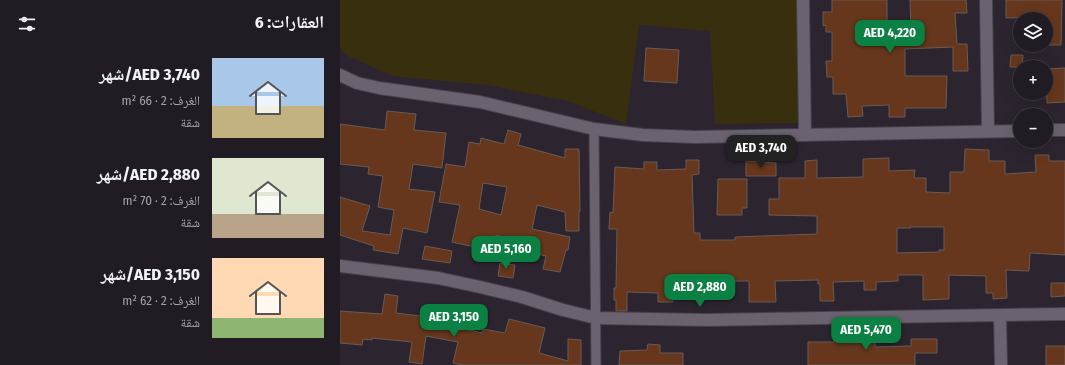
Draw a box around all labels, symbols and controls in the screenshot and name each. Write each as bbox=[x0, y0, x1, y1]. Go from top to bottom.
text: العقارات: 6 bbox=[255, 12, 324, 33]
map controls bbox=[1013, 12, 1053, 148]
button: layers bbox=[1013, 12, 1053, 52]
icon: filters bbox=[16, 13, 38, 35]
pin: AED 4,220 bbox=[844, 20, 936, 54]
text: AED 4,220 bbox=[864, 25, 916, 40]
button: + bbox=[1013, 60, 1053, 100]
text: AED 3,740/شهر bbox=[99, 64, 200, 85]
icon: home bbox=[244, 74, 292, 122]
text: الغرف: 2 · 66 m² bbox=[121, 93, 200, 108]
button: − bbox=[1013, 108, 1053, 148]
text: شقة bbox=[181, 115, 200, 130]
pin: AED 3,740 bbox=[715, 135, 807, 169]
text: AED 3,740 bbox=[735, 140, 787, 155]
text: AED 2,880/شهر bbox=[97, 164, 200, 185]
icon: home bbox=[244, 174, 292, 222]
text: الغرف: 2 · 70 m² bbox=[122, 193, 200, 208]
text: شقة bbox=[181, 215, 200, 230]
pin: AED 5,160 bbox=[460, 236, 552, 270]
text: AED 5,160 bbox=[480, 241, 532, 256]
text: AED 3,150/شهر bbox=[101, 264, 200, 285]
icon: home bbox=[244, 274, 292, 322]
pin: AED 2,880 bbox=[654, 274, 746, 308]
text: AED 2,880 bbox=[673, 279, 727, 294]
text: الغرف: 2 · 62 m² bbox=[122, 293, 200, 308]
pin: AED 3,150 bbox=[408, 304, 500, 338]
text: AED 3,150 bbox=[429, 309, 479, 324]
text: شقة bbox=[181, 315, 200, 330]
pin: AED 5,470 bbox=[820, 317, 912, 351]
text: AED 5,470 bbox=[840, 322, 892, 337]

